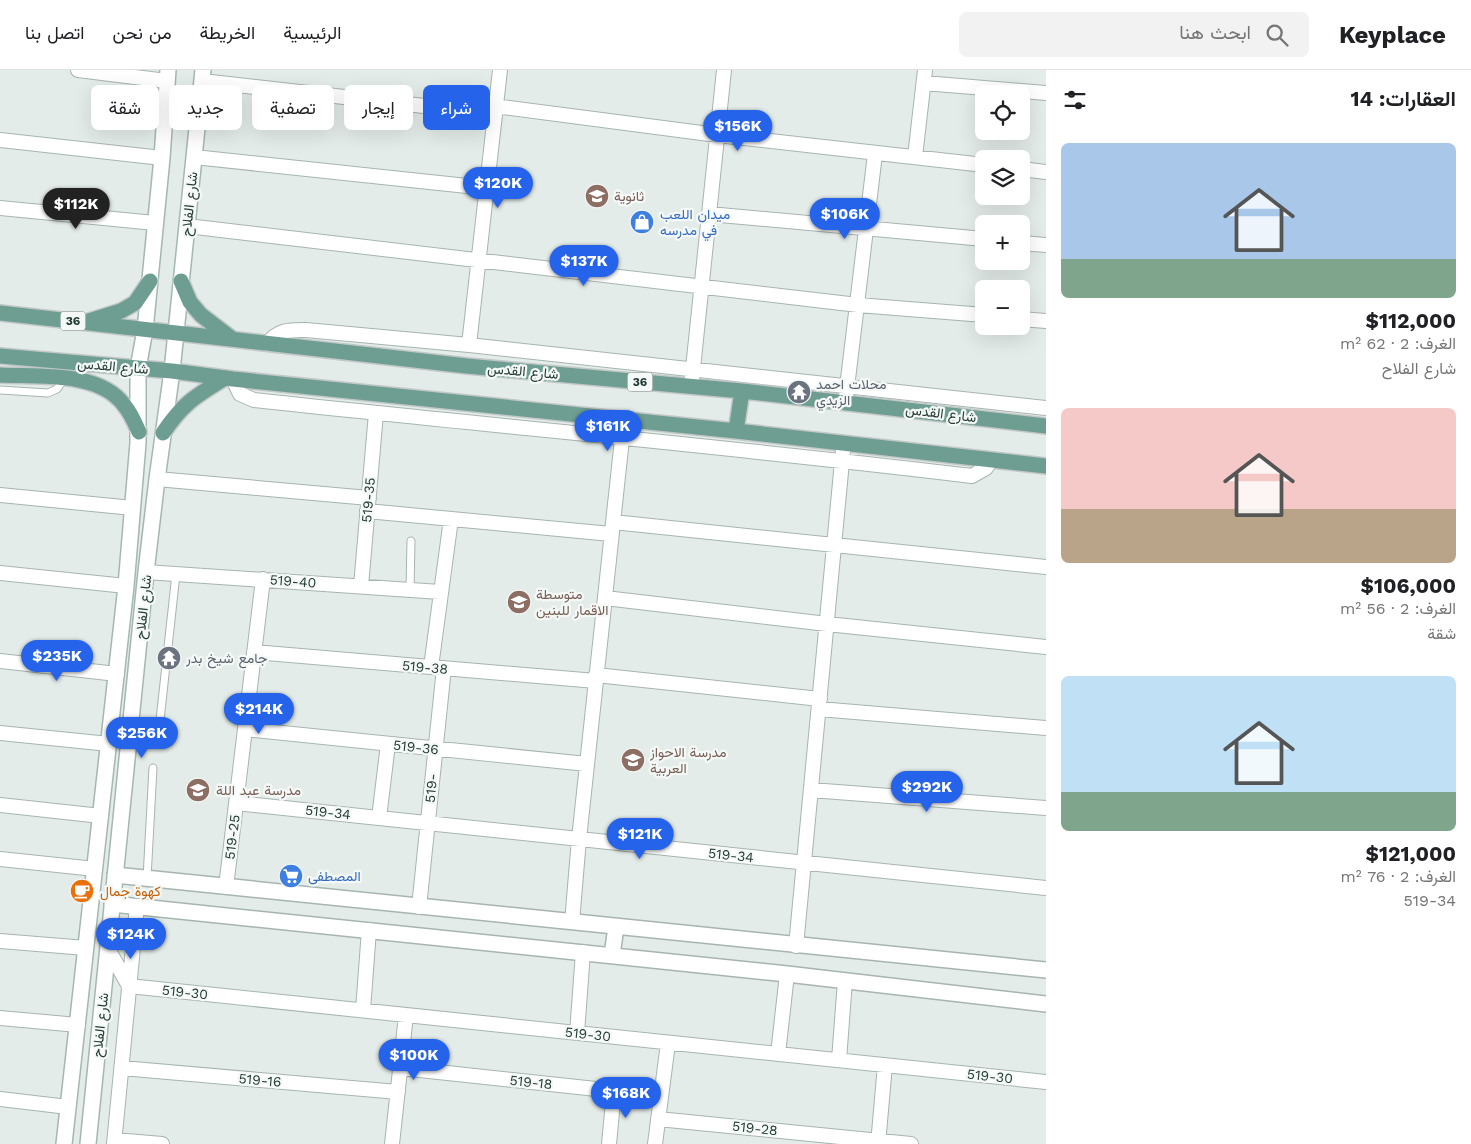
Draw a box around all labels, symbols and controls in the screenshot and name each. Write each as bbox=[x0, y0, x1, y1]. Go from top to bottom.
search box bbox=[959, 12, 1309, 57]
text: ابحث هنا bbox=[1179, 21, 1251, 44]
icon: search bbox=[1263, 21, 1291, 49]
text: Keyplace bbox=[1339, 21, 1446, 49]
text: اتصل بنا bbox=[25, 22, 84, 43]
text: من نحن bbox=[112, 22, 172, 43]
text: الخريطة bbox=[200, 22, 255, 43]
text: الرئيسية bbox=[283, 22, 341, 43]
chip: شقة bbox=[91, 85, 159, 130]
chip: جديد bbox=[169, 85, 242, 130]
chip: تصفية bbox=[252, 85, 334, 130]
chip: إيجار bbox=[344, 85, 413, 130]
chip: شراء bbox=[423, 85, 490, 130]
map controls bbox=[975, 85, 1030, 335]
button: locate bbox=[975, 85, 1030, 140]
icon: filters bbox=[1061, 86, 1089, 114]
text: العقارات: 14 bbox=[1350, 86, 1456, 111]
pin: $156K bbox=[703, 109, 773, 152]
text: $156K bbox=[714, 116, 762, 135]
button: layers bbox=[975, 150, 1030, 205]
pin: $120K bbox=[463, 166, 533, 209]
street label: شارع الفلاح bbox=[178, 171, 203, 237]
text: $120K bbox=[474, 173, 522, 192]
icon: home bbox=[1214, 175, 1304, 265]
school or university icon: ثانوية bbox=[584, 183, 610, 209]
pin: $112K bbox=[41, 188, 111, 230]
place label: ثانوية bbox=[614, 188, 645, 205]
text: $112K bbox=[54, 194, 98, 213]
pin: $106K bbox=[810, 198, 880, 240]
text: $106K bbox=[821, 204, 869, 223]
place label: ميدان اللعب في مدرسه bbox=[660, 206, 730, 242]
shop icon: ميدان اللعب في مدرسه bbox=[629, 209, 655, 235]
button: + bbox=[975, 215, 1030, 270]
pin: $137K bbox=[549, 244, 619, 287]
text: $137K bbox=[560, 251, 608, 270]
button: − bbox=[975, 280, 1030, 335]
text: $112,000 bbox=[1365, 308, 1456, 333]
road number: 36 bbox=[60, 312, 86, 330]
text: الغرف: 2 · 62 m² bbox=[1340, 334, 1456, 353]
street label: شارع القدس bbox=[77, 355, 149, 380]
text: شارع الفلاح bbox=[1382, 359, 1456, 378]
street label: شارع القدس bbox=[487, 360, 559, 385]
road number: 36 bbox=[628, 372, 652, 392]
place label: محلات احمد الزيدي bbox=[816, 376, 887, 412]
temple icon: محلات احمد الزيدي bbox=[786, 379, 812, 405]
street label: شارع القدس bbox=[904, 401, 977, 428]
pin: $161K bbox=[573, 410, 643, 452]
text: $161K bbox=[586, 416, 630, 435]
icon: home bbox=[1214, 440, 1304, 530]
street label: 519-35 bbox=[358, 477, 378, 523]
street label: 519-40 bbox=[269, 571, 317, 591]
text: $106,000 bbox=[1361, 573, 1456, 598]
street label: شارع الفلاح bbox=[132, 574, 157, 640]
place label: متوسطة الاقمار للبنين bbox=[536, 586, 609, 619]
school or university icon: متوسطة الاقمار للبنين bbox=[506, 589, 532, 615]
text: الغرف: 2 · 56 m² bbox=[1340, 599, 1456, 618]
text: شقة bbox=[1427, 624, 1456, 643]
pin: $235K bbox=[22, 640, 92, 682]
temple icon: جامع شيخ بدر bbox=[156, 645, 182, 671]
text: $235K bbox=[32, 646, 82, 665]
place label: جامع شيخ بدر bbox=[185, 650, 267, 669]
street label: 519-38 bbox=[401, 657, 449, 677]
pin: $214K bbox=[224, 692, 294, 735]
text: $214K bbox=[235, 699, 283, 718]
icon: home bbox=[1214, 708, 1304, 798]
pin: $256K bbox=[107, 716, 177, 759]
text: $256K bbox=[117, 723, 167, 742]
street label: 519-36 bbox=[392, 737, 440, 757]
place label: مدرسة الاحواز العربية bbox=[649, 744, 727, 777]
school or university icon: مدرسة الاحواز العربية bbox=[620, 747, 646, 773]
pin: $292K bbox=[892, 770, 962, 813]
street label: 519- bbox=[422, 773, 440, 803]
school or university icon: مدرسة عبد اللة bbox=[185, 777, 211, 803]
text: $292K bbox=[902, 777, 952, 796]
place label: مدرسة عبد اللة bbox=[216, 782, 301, 799]
street label: 519-34 bbox=[304, 802, 352, 822]
street label: 519-25 bbox=[221, 814, 243, 860]
pin: $121K bbox=[605, 818, 675, 860]
text: $121K bbox=[618, 824, 662, 843]
text: $121,000 bbox=[1365, 841, 1456, 866]
street label: 519-34 bbox=[707, 845, 755, 865]
supermarket icon: المصطفى bbox=[278, 863, 304, 889]
text: الغرف: 2 · 76 m² bbox=[1341, 867, 1456, 886]
place label: المصطفى bbox=[308, 868, 361, 885]
cafe icon: كهوة جمال bbox=[69, 878, 95, 904]
place label: كهوة جمال bbox=[100, 883, 161, 901]
text: 519-34 bbox=[1404, 891, 1456, 910]
pin: $124K bbox=[96, 918, 166, 960]
text: $124K bbox=[107, 924, 155, 943]
street label: 519-30 bbox=[161, 982, 209, 1002]
street label: شارع الفلاح bbox=[89, 992, 114, 1058]
street label: 519-30 bbox=[564, 1024, 612, 1044]
pin: $100K bbox=[379, 1038, 449, 1081]
text: $100K bbox=[390, 1045, 438, 1064]
street label: 519-30 bbox=[966, 1066, 1014, 1086]
street label: 519-16 bbox=[238, 1070, 282, 1090]
street label: 519-18 bbox=[509, 1072, 553, 1092]
pin: $168K bbox=[591, 1076, 661, 1119]
text: $168K bbox=[602, 1083, 650, 1102]
street label: 519-28 bbox=[731, 1118, 779, 1138]

